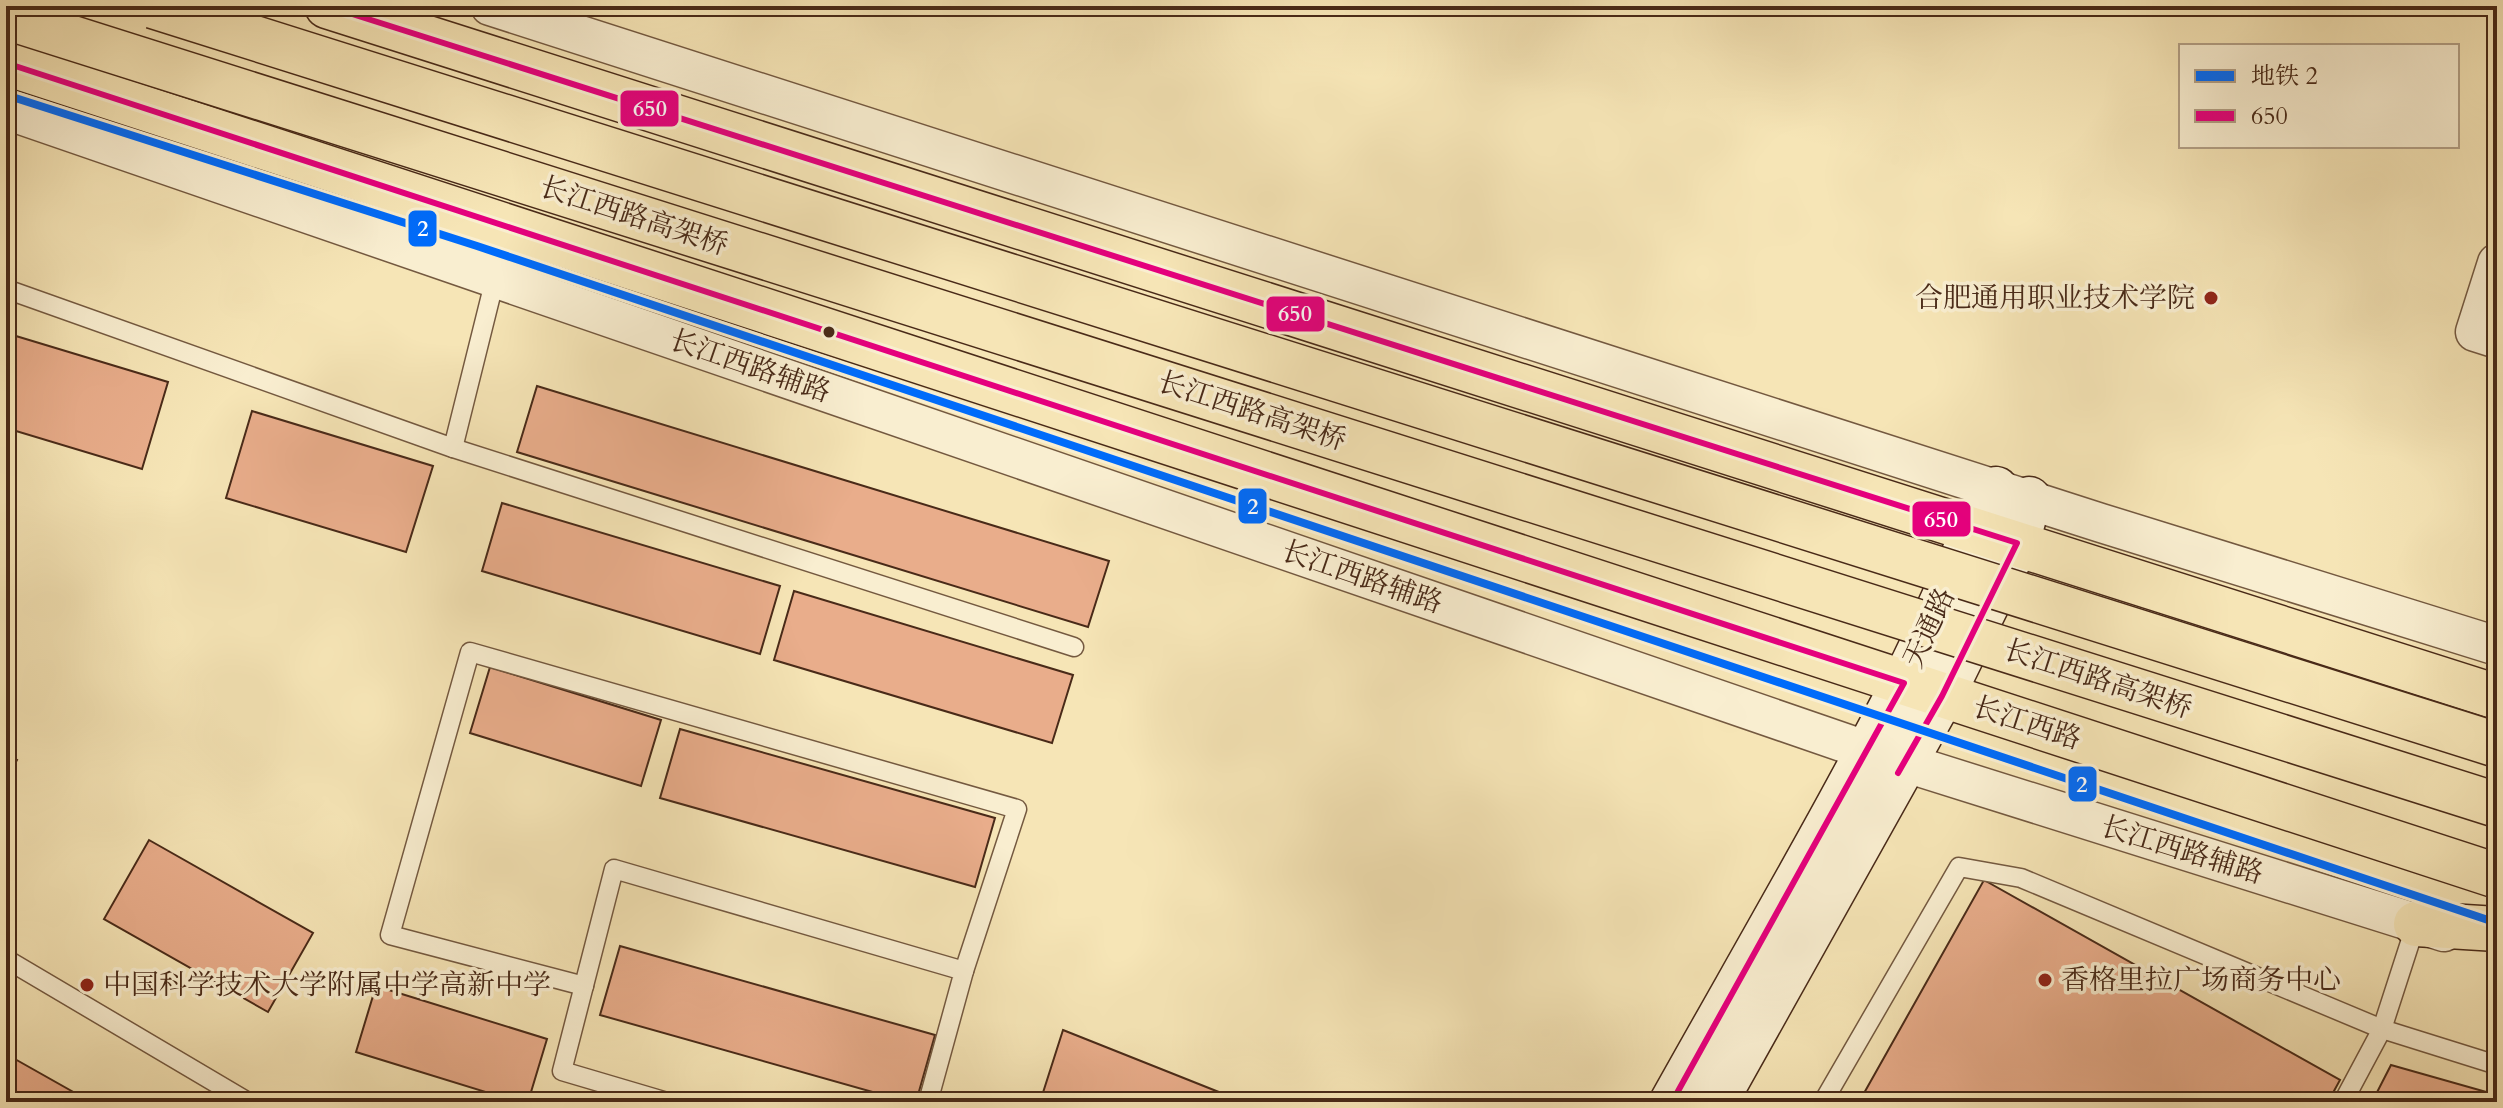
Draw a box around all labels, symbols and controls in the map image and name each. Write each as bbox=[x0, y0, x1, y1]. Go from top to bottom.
legend bbox=[2179, 44, 2459, 148]
text: 地铁 2 bbox=[2251, 60, 2318, 93]
line badge: 650 bbox=[619, 89, 680, 128]
text: 650 bbox=[633, 94, 667, 124]
text: 650 bbox=[2251, 100, 2288, 133]
street label: 长江西路高架桥 bbox=[535, 168, 733, 264]
line badge: 2 bbox=[407, 209, 438, 248]
text: 2 bbox=[417, 214, 429, 244]
place label: 合肥通用职业技术学院 bbox=[1915, 279, 2195, 317]
marker: 合肥通用职业技术学院 bbox=[2202, 289, 2220, 307]
line badge: 650 bbox=[1265, 295, 1326, 333]
text: 650 bbox=[1278, 299, 1312, 329]
street label: 长江西路辅路 bbox=[664, 321, 836, 411]
unlabelled marker bbox=[821, 324, 837, 340]
street label: 长江西路高架桥 bbox=[1153, 363, 1351, 459]
line badge: 2 bbox=[1237, 487, 1268, 525]
text: 2 bbox=[1247, 492, 1259, 522]
line badge: 650 bbox=[1911, 500, 1972, 538]
text: 650 bbox=[1924, 505, 1958, 535]
street label: 长江西路辅路 bbox=[1276, 532, 1448, 622]
street label: 天通路 bbox=[1894, 582, 1964, 674]
street label: 长江西路高架桥 bbox=[2000, 633, 2196, 725]
street label: 长江西路 bbox=[1969, 690, 2085, 756]
line badge: 2 bbox=[2067, 765, 2098, 803]
text: 2 bbox=[2076, 770, 2088, 800]
street label: 长江西路辅路 bbox=[2096, 807, 2268, 893]
place label: 香格里拉广场商务中心 bbox=[2061, 961, 2341, 999]
place label: 中国科学技术大学附属中学高新中学 bbox=[103, 966, 551, 1004]
marker: 香格里拉广场商务中心 bbox=[2036, 971, 2054, 989]
marker: 中国科学技术大学附属中学高新中学 bbox=[78, 976, 96, 994]

